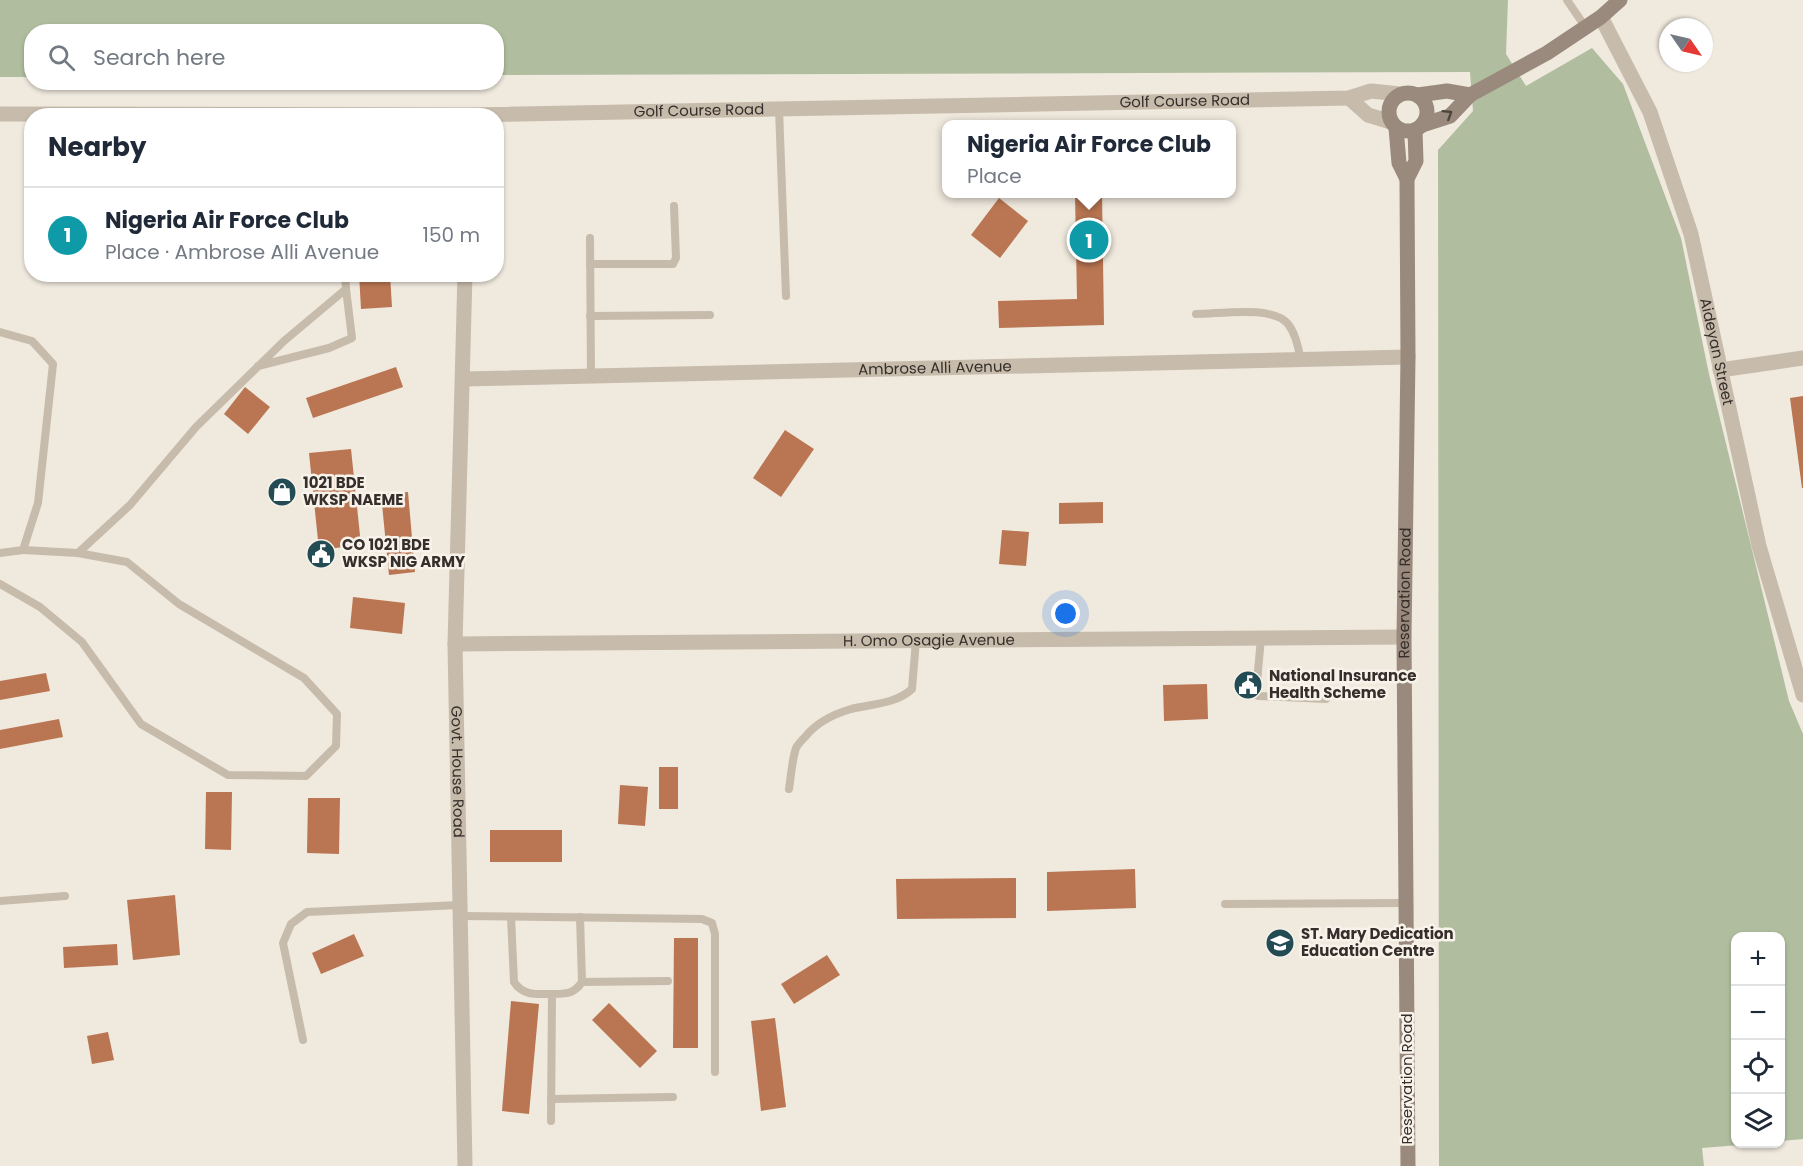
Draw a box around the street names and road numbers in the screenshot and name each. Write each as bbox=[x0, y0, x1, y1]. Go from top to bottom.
street label: Golf Course Road bbox=[1119, 89, 1250, 112]
street label: Golf Course Road bbox=[633, 98, 764, 122]
street label: Aideyan Street bbox=[1695, 296, 1739, 407]
street label: Ambrose Alli Avenue bbox=[858, 355, 1012, 380]
street label: Reservation Road bbox=[1393, 527, 1416, 659]
street label: H. Omo Osagie Avenue bbox=[843, 629, 1015, 651]
street label: Govt. House Road bbox=[446, 706, 470, 838]
street label: Reservation Road bbox=[1396, 1013, 1417, 1145]

